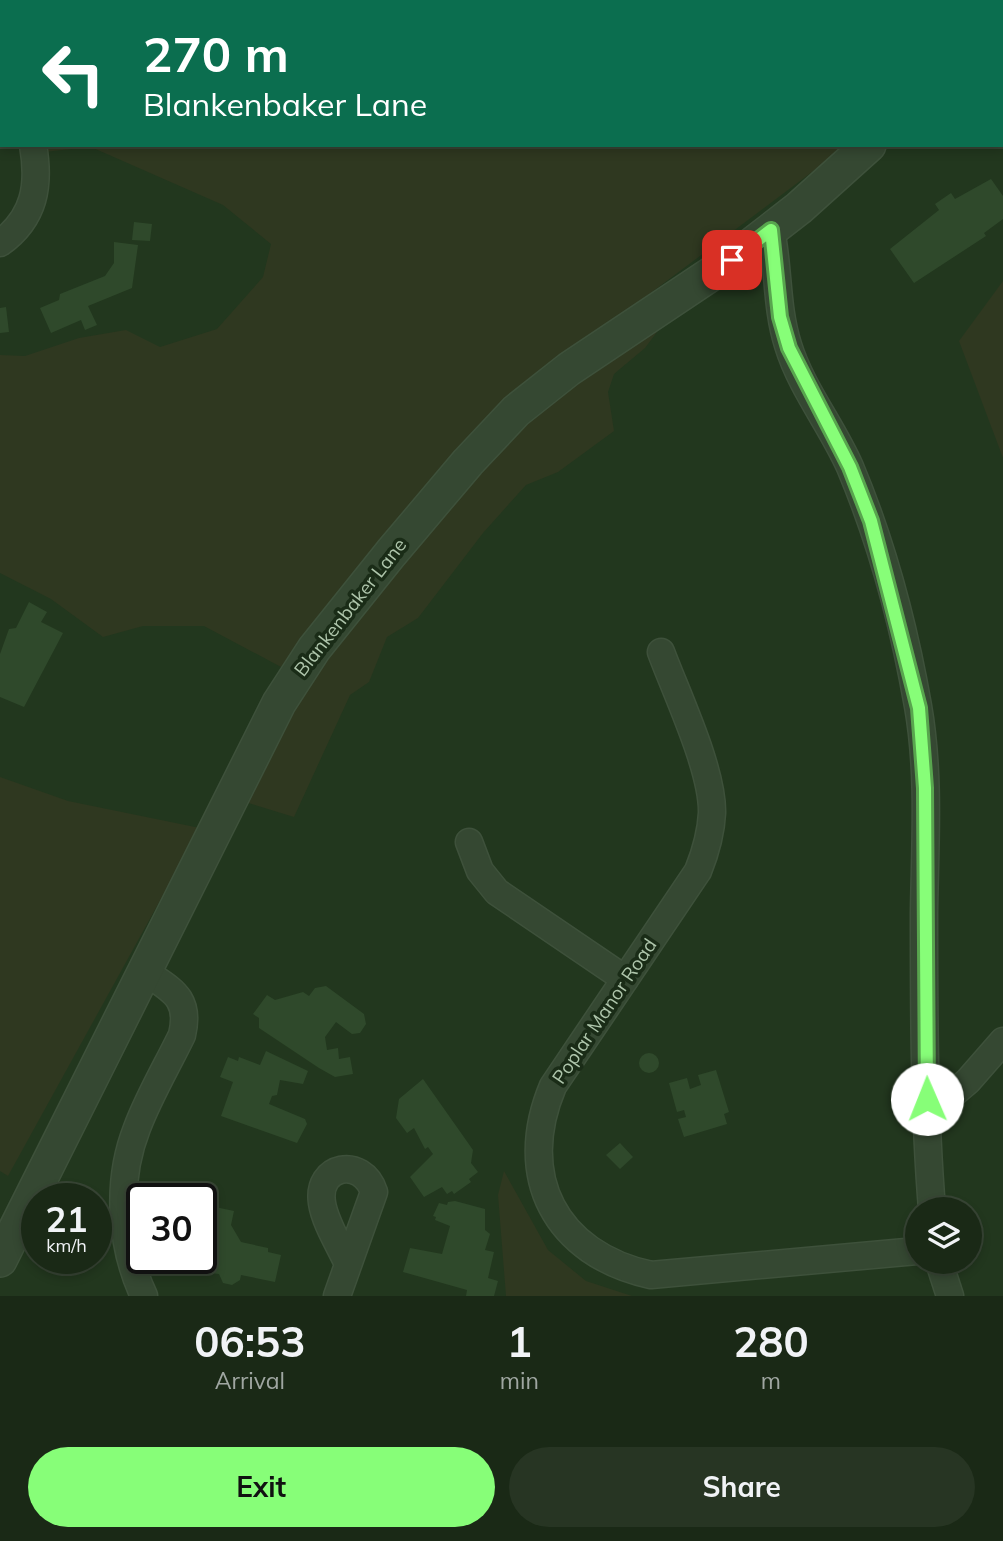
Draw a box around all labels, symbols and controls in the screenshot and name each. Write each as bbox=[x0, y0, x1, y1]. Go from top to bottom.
text: 270 m bbox=[143, 23, 289, 84]
icon: left bbox=[28, 28, 119, 119]
text: Blankenbaker Lane bbox=[143, 84, 427, 124]
pin bbox=[702, 230, 762, 290]
icon: arrive bbox=[713, 241, 751, 279]
street label: Blankenbaker Lane bbox=[289, 533, 411, 681]
street label: Poplar Manor Road bbox=[546, 934, 662, 1088]
position arrow bbox=[890, 1062, 964, 1136]
speed limit sign: 30 bbox=[126, 1183, 217, 1274]
text: 21 bbox=[45, 1197, 88, 1241]
map controls bbox=[905, 1197, 982, 1274]
button: layers bbox=[905, 1197, 982, 1274]
text: km/h bbox=[46, 1234, 87, 1257]
text: 06:53 bbox=[194, 1315, 305, 1368]
text: 1 bbox=[507, 1315, 532, 1368]
text: 280 bbox=[733, 1315, 809, 1368]
text: Arrival bbox=[215, 1366, 285, 1395]
text: min bbox=[500, 1366, 539, 1395]
text: m bbox=[761, 1366, 781, 1395]
button: Exit bbox=[28, 1447, 495, 1527]
button: Share bbox=[509, 1447, 975, 1527]

